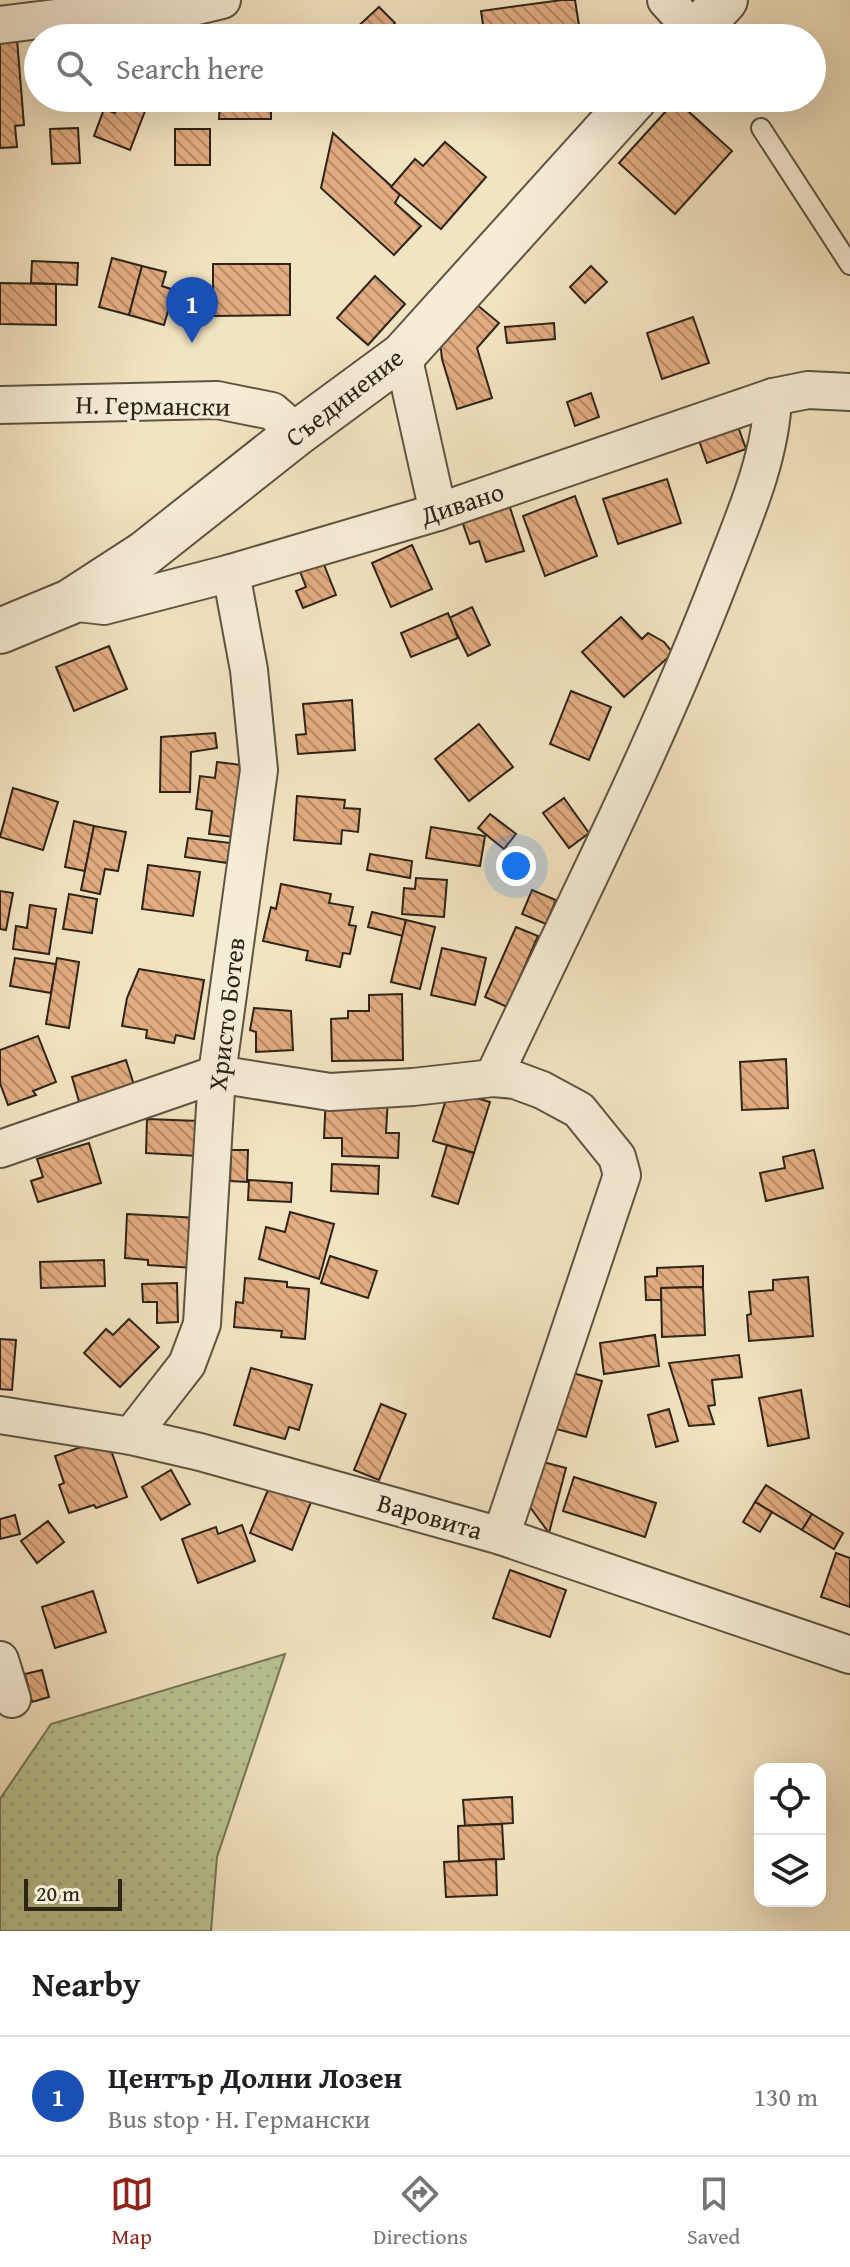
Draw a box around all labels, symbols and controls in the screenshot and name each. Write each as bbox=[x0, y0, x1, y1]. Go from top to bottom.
search box bbox=[24, 24, 826, 112]
icon: search bbox=[52, 46, 96, 90]
text: Search here bbox=[116, 46, 264, 90]
pin: 1 bbox=[166, 277, 218, 343]
street label: Съединение bbox=[276, 338, 412, 456]
street label: Н. Германски bbox=[75, 384, 231, 426]
street label: Дивано bbox=[414, 471, 509, 535]
your location bbox=[496, 846, 536, 886]
street label: Христо Ботев bbox=[197, 935, 255, 1093]
street label: Варовита bbox=[373, 1482, 488, 1550]
map controls bbox=[754, 1763, 826, 1907]
button: locate bbox=[754, 1763, 826, 1835]
button: layers bbox=[754, 1835, 826, 1907]
scale bar bbox=[24, 1875, 122, 1911]
text: 20 m bbox=[36, 1877, 80, 1909]
text: Nearby bbox=[32, 1959, 141, 2008]
text: Център Долни Лозен bbox=[108, 2055, 402, 2099]
text: 1 bbox=[51, 2077, 65, 2116]
text: 130 m bbox=[753, 2077, 818, 2116]
text: Bus stop · Н. Германски bbox=[108, 2099, 370, 2138]
tab: Map bbox=[110, 2172, 154, 2252]
tab: Directions bbox=[373, 2172, 468, 2252]
tab: Saved bbox=[687, 2172, 740, 2252]

